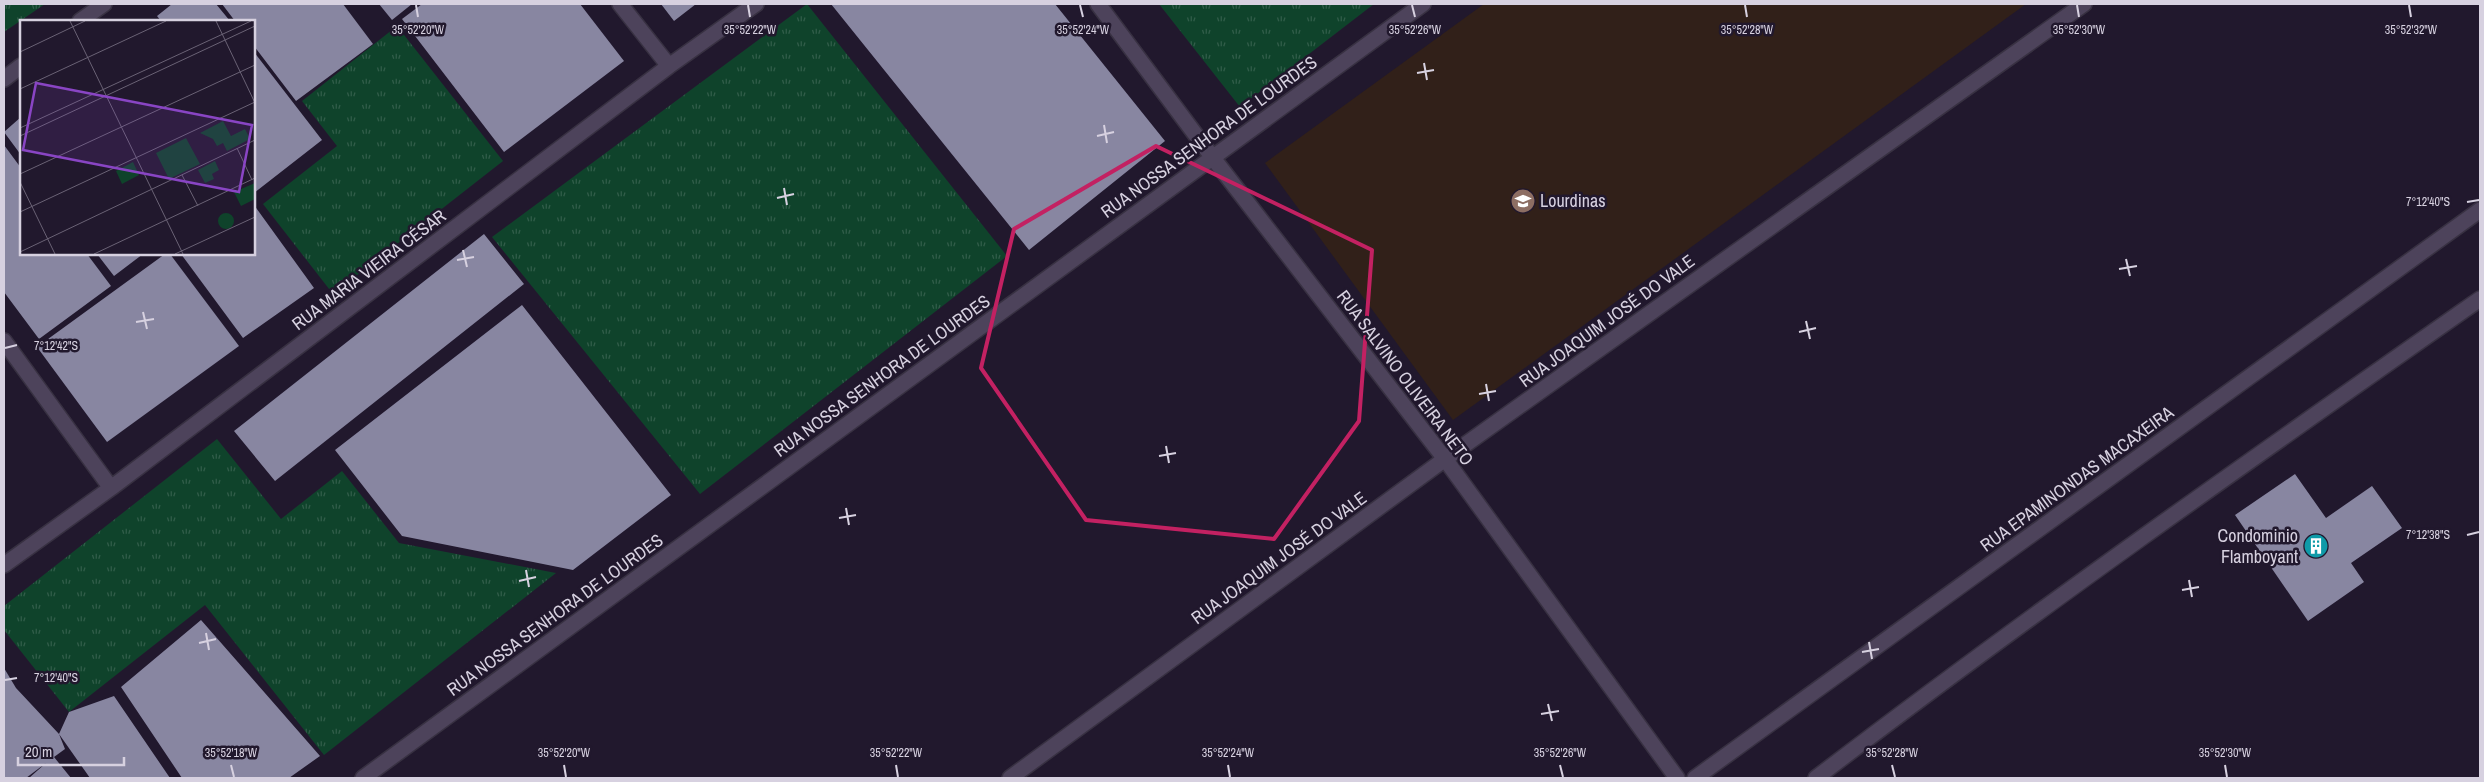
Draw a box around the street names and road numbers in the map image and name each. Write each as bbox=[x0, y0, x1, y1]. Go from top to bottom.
street label: RUA NOSSA SENHORA DE LOURDES bbox=[1096, 49, 1322, 224]
street label: RUA MARIA VIEIRA CÉSAR bbox=[286, 203, 451, 336]
street label: RUA JOAQUIM JOSÉ DO VALE bbox=[1514, 248, 1700, 393]
street label: RUA SALVINO OLIVEIRA NETO bbox=[1331, 285, 1480, 471]
street label: RUA NOSSA SENHORA DE LOURDES bbox=[769, 288, 995, 463]
street label: RUA EPAMINONDAS MACAXEIRA bbox=[1975, 400, 2179, 557]
street label: RUA JOAQUIM JOSÉ DO VALE bbox=[1186, 485, 1372, 630]
street label: RUA NOSSA SENHORA DE LOURDES bbox=[442, 527, 668, 702]

